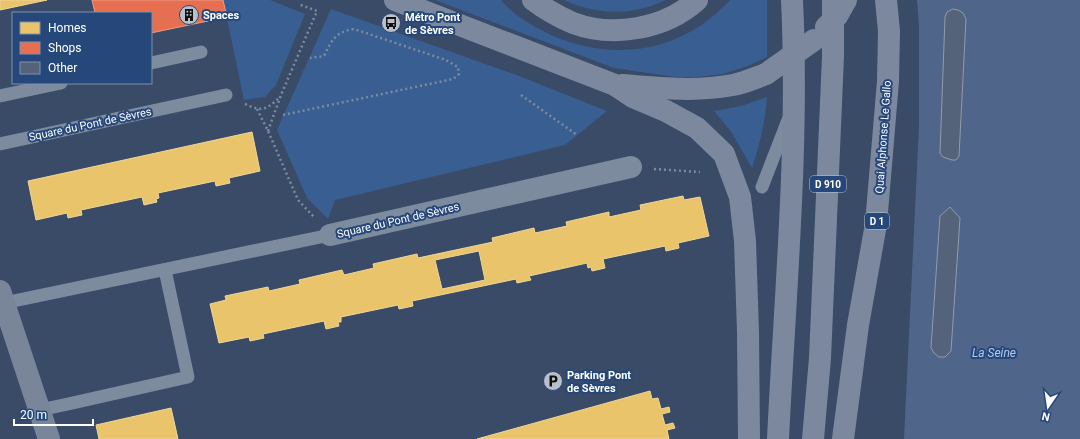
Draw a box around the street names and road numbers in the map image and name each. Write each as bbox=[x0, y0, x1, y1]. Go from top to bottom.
street label: Quai Alphonse Le Gallo bbox=[873, 80, 894, 194]
street label: Square du Pont de Sèvres bbox=[28, 105, 153, 144]
road number: D 910 bbox=[810, 176, 846, 192]
street label: Square du Pont de Sèvres bbox=[336, 200, 461, 241]
road number: D 1 bbox=[865, 213, 889, 229]

